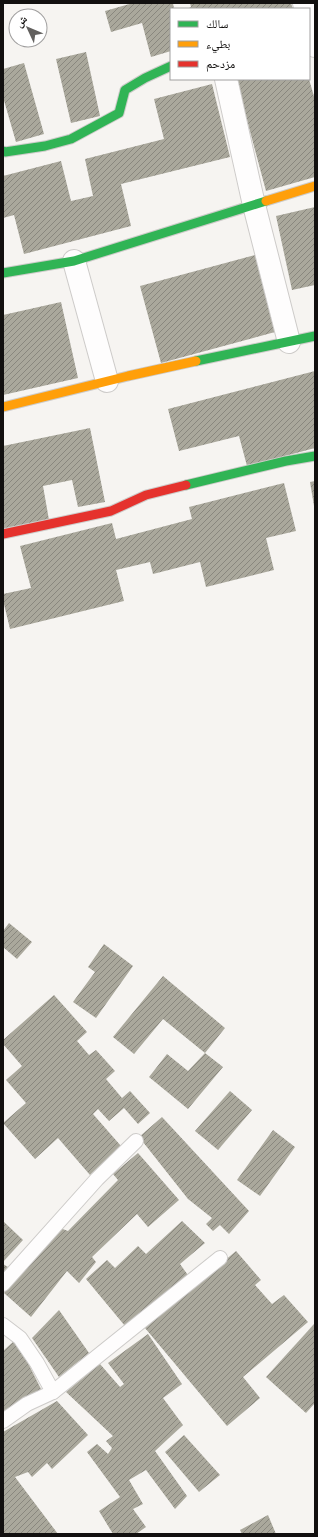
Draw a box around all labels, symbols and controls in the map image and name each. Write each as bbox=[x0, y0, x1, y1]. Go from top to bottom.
north arrow bbox=[8, 8, 48, 48]
legend bbox=[170, 8, 310, 80]
text: ش bbox=[12, 12, 31, 31]
text: سالك bbox=[206, 16, 228, 31]
text: بطيء bbox=[206, 36, 230, 54]
text: مزدحم bbox=[206, 56, 235, 72]

